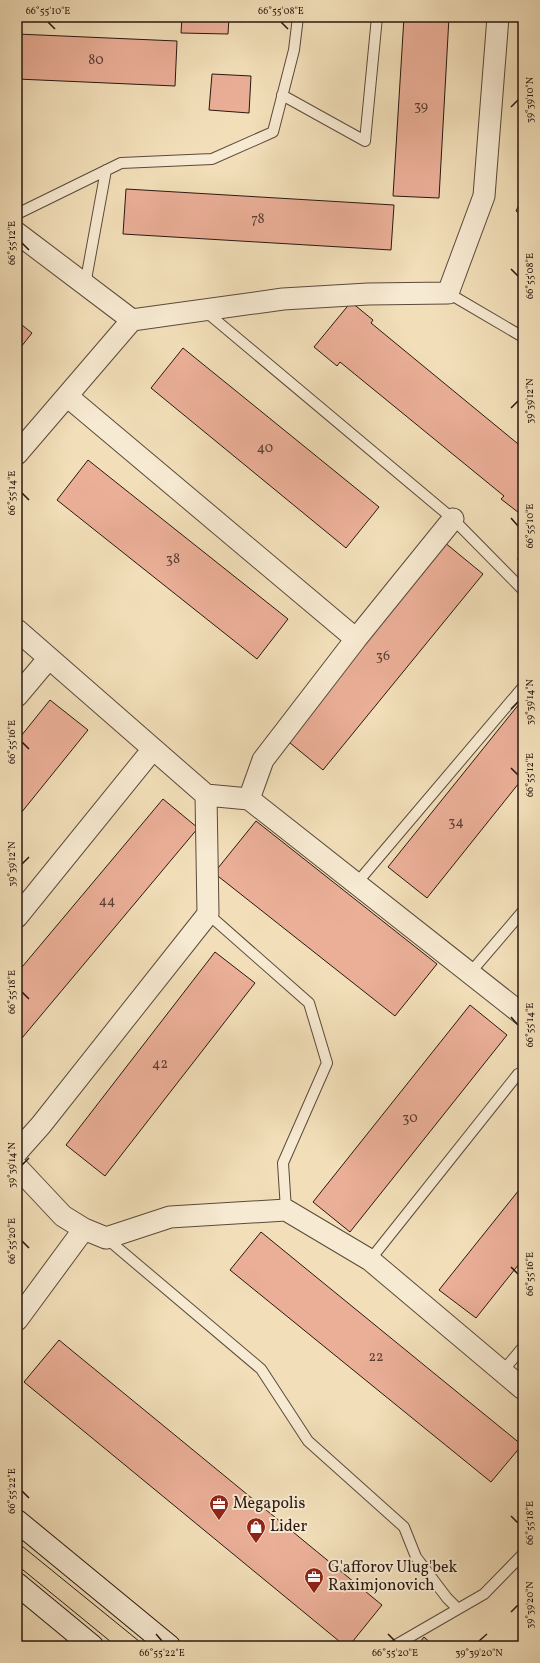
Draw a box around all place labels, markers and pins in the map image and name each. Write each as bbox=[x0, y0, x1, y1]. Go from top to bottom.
office icon: Megapolis bbox=[208, 1493, 230, 1521]
place label: Megapolis bbox=[233, 1493, 305, 1515]
shop icon: Lider bbox=[245, 1516, 267, 1544]
place label: Lider bbox=[270, 1516, 307, 1538]
place label: G'afforov Ulug'bek Raximjonovich bbox=[328, 1557, 457, 1597]
office icon: G'afforov Ulug'bek Raximjonovich bbox=[303, 1566, 325, 1594]

